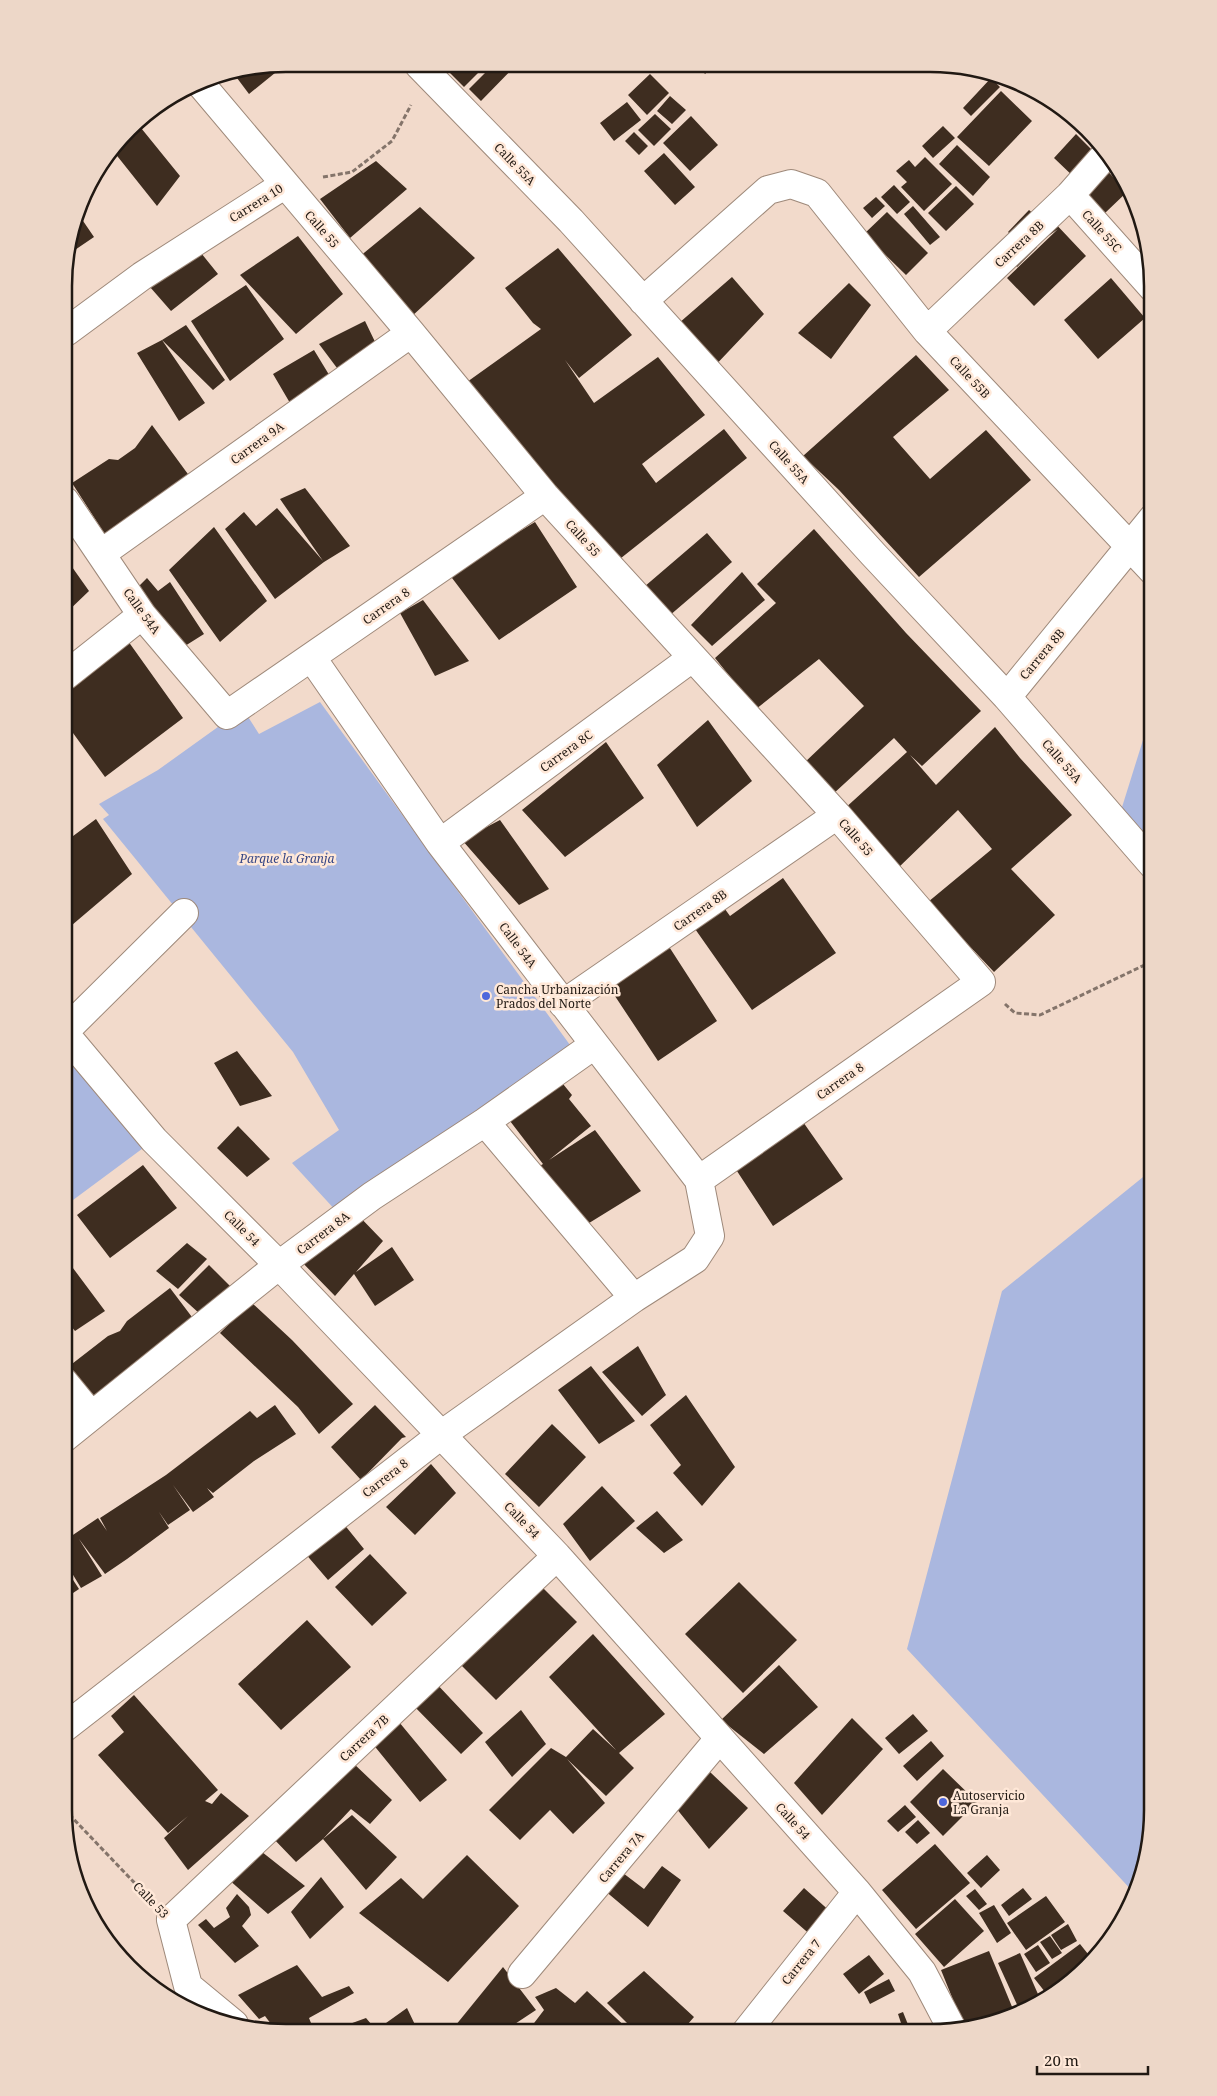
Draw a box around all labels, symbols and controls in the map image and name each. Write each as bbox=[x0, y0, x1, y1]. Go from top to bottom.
street label: Calle 55A bbox=[490, 139, 540, 189]
street label: Carrera 10 bbox=[226, 180, 286, 226]
street label: Calle 55C bbox=[1078, 206, 1126, 256]
street label: Calle 55 bbox=[301, 207, 343, 251]
street label: Carrera 8B bbox=[991, 217, 1047, 271]
street label: Calle 55B bbox=[946, 352, 994, 402]
street label: Carrera 9A bbox=[227, 417, 288, 468]
street label: Calle 55A bbox=[765, 437, 813, 488]
street label: Calle 55 bbox=[562, 516, 604, 560]
street label: Carrera 8 bbox=[359, 583, 413, 628]
street label: Calle 54A bbox=[120, 585, 165, 638]
street label: Carrera 8B bbox=[1016, 625, 1068, 683]
street label: Carrera 8C bbox=[536, 726, 596, 776]
street label: Calle 55A bbox=[1038, 735, 1086, 787]
street label: Calle 55 bbox=[835, 815, 877, 859]
park label: Parque la Granja bbox=[239, 850, 335, 867]
street label: Carrera 8B bbox=[670, 885, 730, 935]
street label: Calle 54A bbox=[495, 919, 541, 972]
place label: Cancha Urbanización Prados del Norte bbox=[496, 981, 619, 1012]
marker: Cancha Urbanización Prados del Norte bbox=[480, 990, 492, 1002]
street label: Carrera 8 bbox=[813, 1058, 867, 1103]
street label: Calle 54 bbox=[220, 1206, 264, 1250]
street label: Carrera 8A bbox=[293, 1207, 353, 1259]
street label: Carrera 8 bbox=[359, 1455, 412, 1501]
street label: Calle 54 bbox=[500, 1498, 544, 1542]
street label: Carrera 7B bbox=[336, 1711, 392, 1765]
place label: Autoservicio La Granja bbox=[953, 1787, 1025, 1818]
marker: Autoservicio La Granja bbox=[937, 1796, 949, 1808]
street label: Calle 54 bbox=[772, 1799, 814, 1843]
street label: Carrera 7A bbox=[594, 1827, 648, 1886]
street label: Calle 53 bbox=[129, 1878, 173, 1922]
street label: Carrera 7 bbox=[777, 1936, 825, 1988]
scale bar bbox=[1037, 2044, 1148, 2076]
text: 20 m bbox=[1044, 2050, 1079, 2070]

